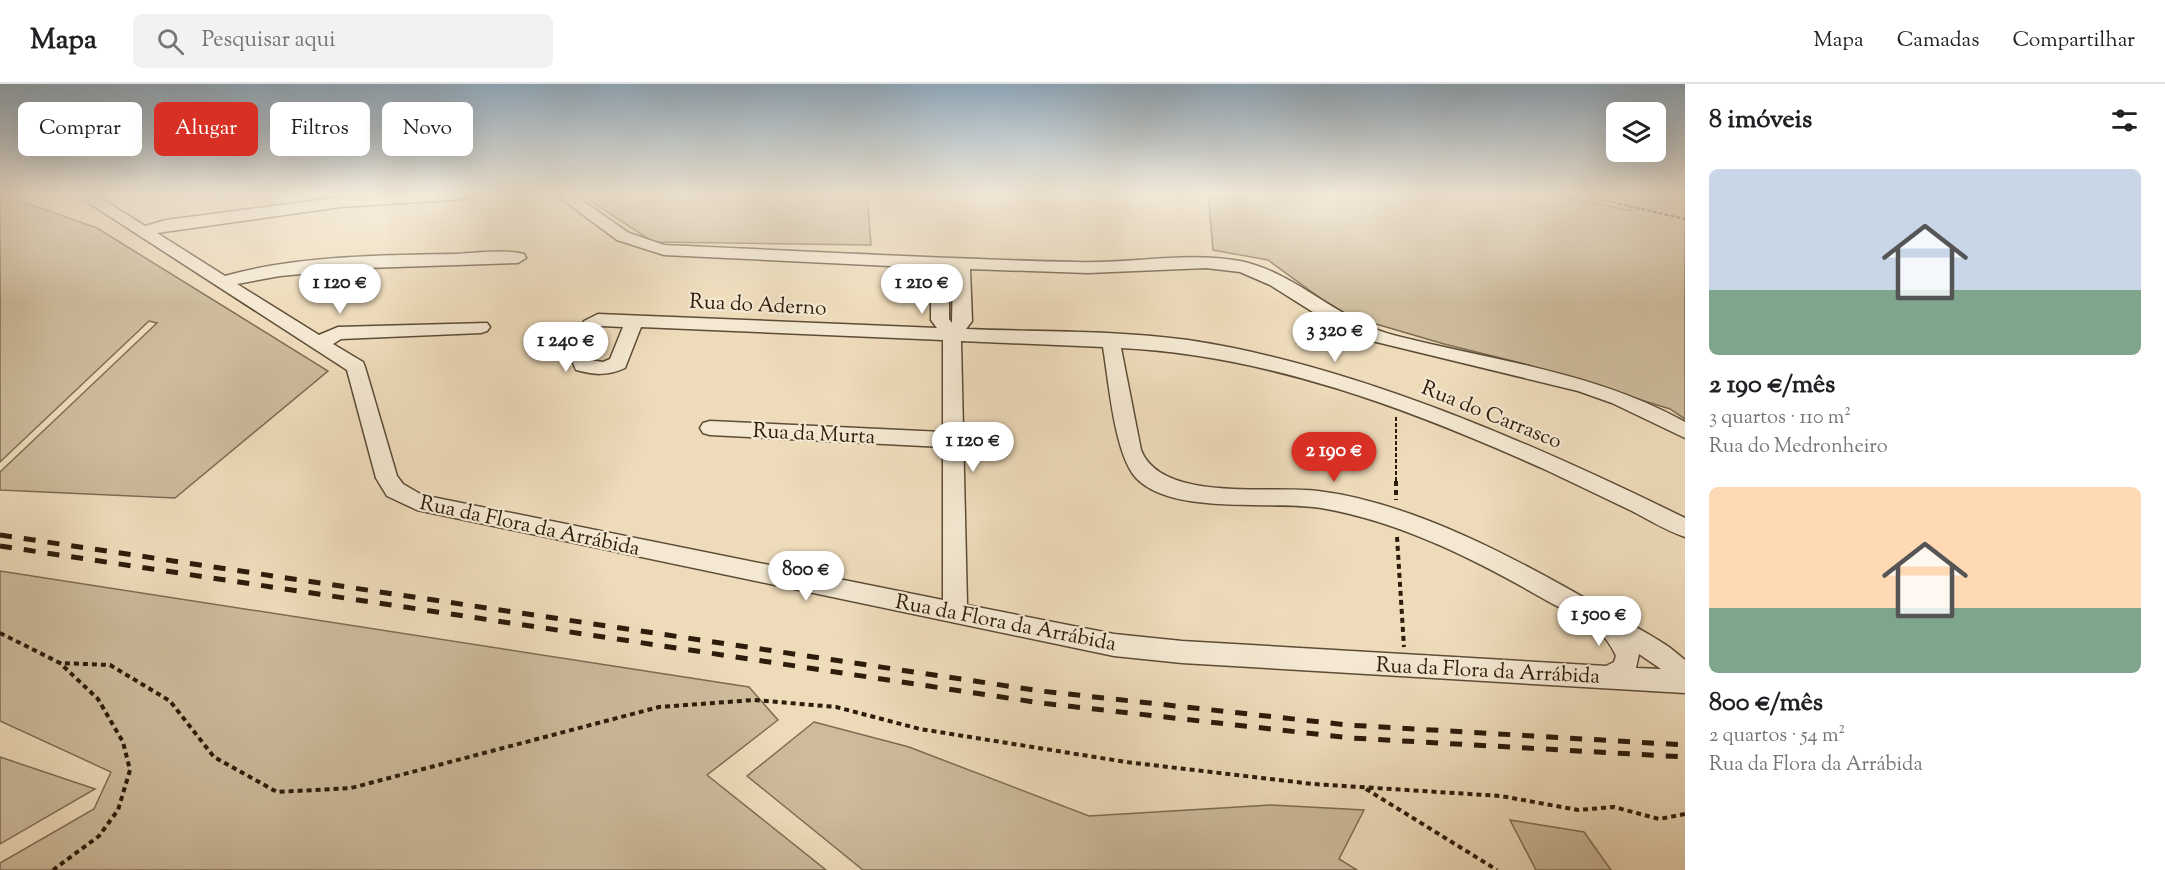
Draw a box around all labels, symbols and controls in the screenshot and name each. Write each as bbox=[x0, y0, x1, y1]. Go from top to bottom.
search box bbox=[133, 14, 553, 68]
text: Mapa bbox=[30, 21, 97, 61]
icon: search bbox=[154, 25, 187, 58]
text: Pesquisar aqui bbox=[202, 25, 335, 57]
text: Mapa bbox=[1814, 26, 1864, 56]
text: Camadas bbox=[1897, 26, 1980, 56]
text: Compartilhar bbox=[2013, 26, 2135, 56]
chip: Comprar bbox=[18, 102, 142, 156]
chip: Alugar bbox=[154, 102, 258, 156]
chip: Filtros bbox=[270, 102, 370, 156]
chip: Novo bbox=[382, 102, 473, 156]
map controls bbox=[1606, 102, 1666, 162]
button: layers bbox=[1606, 102, 1666, 162]
text: 8 imóveis bbox=[1709, 102, 1812, 139]
icon: filters bbox=[2108, 104, 2141, 137]
icon: home bbox=[1871, 208, 1979, 316]
pin: 1 120 € bbox=[285, 264, 395, 315]
pin: 1 210 € bbox=[867, 264, 977, 315]
text: 1 120 € bbox=[313, 269, 367, 298]
text: 1 210 € bbox=[895, 269, 949, 298]
street label: Rua do Aderno bbox=[689, 287, 827, 325]
pin: 3 320 € bbox=[1280, 312, 1390, 363]
text: 3 320 € bbox=[1307, 317, 1363, 346]
pin: 1 240 € bbox=[511, 322, 621, 373]
text: 1 240 € bbox=[537, 327, 595, 356]
text: 2 190 €/mês bbox=[1709, 367, 1835, 404]
street label: Rua do Carrasco bbox=[1417, 374, 1566, 458]
text: 3 quartos · 110 m² bbox=[1709, 404, 1851, 433]
street label: Rua da Murta bbox=[752, 417, 876, 453]
pin: 1 120 € bbox=[918, 422, 1028, 473]
text: 1 120 € bbox=[946, 427, 1000, 456]
pin: 2 190 € bbox=[1279, 432, 1389, 483]
text: Rua do Medronheiro bbox=[1709, 433, 1888, 462]
text: 2 190 € bbox=[1305, 437, 1363, 466]
street label: Rua da Flora da Arrábida bbox=[417, 489, 643, 565]
icon: home bbox=[1871, 526, 1979, 634]
pin: 800 € bbox=[764, 551, 848, 602]
text: 800 € bbox=[782, 556, 830, 585]
street label: Rua da Flora da Arrábida bbox=[893, 588, 1119, 660]
pin: 1 500 € bbox=[1544, 596, 1654, 647]
text: 1 500 € bbox=[1571, 601, 1627, 630]
street label: Rua da Flora da Arrábida bbox=[1375, 651, 1601, 693]
text: 800 €/mês bbox=[1709, 685, 1823, 722]
text: 2 quartos · 54 m² bbox=[1709, 722, 1845, 751]
text: Rua da Flora da Arrábida bbox=[1709, 751, 1923, 780]

